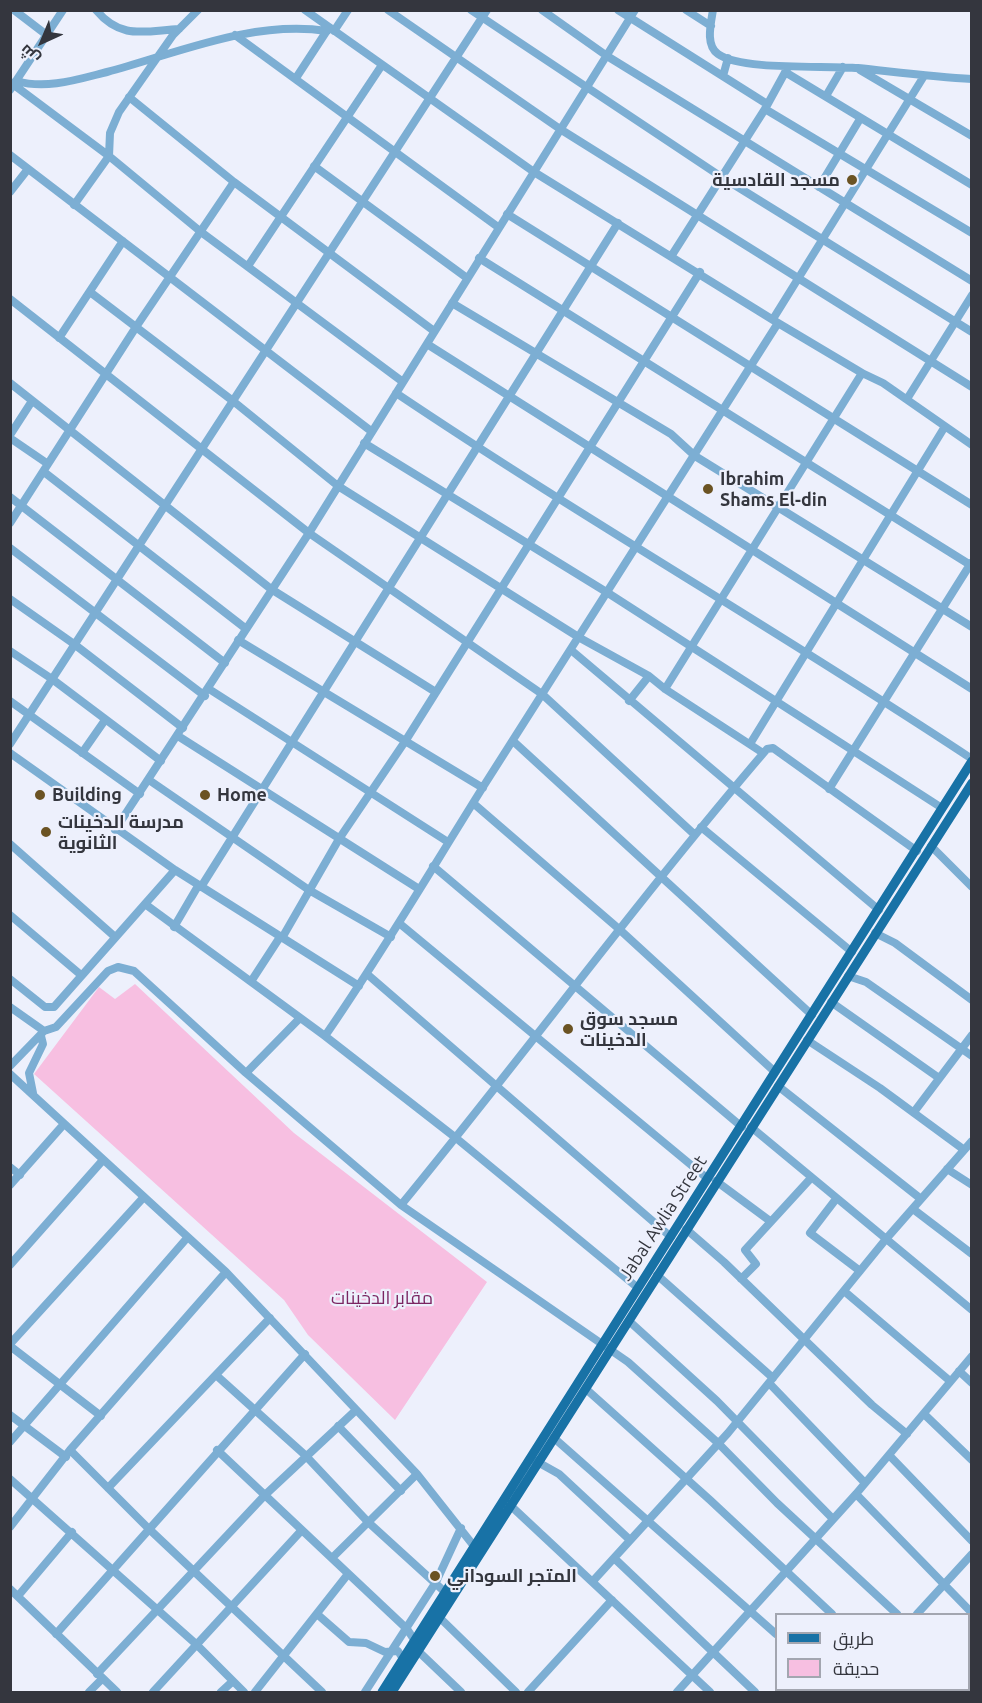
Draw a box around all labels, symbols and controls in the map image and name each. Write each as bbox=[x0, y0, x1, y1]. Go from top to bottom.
north arrow bbox=[12, 12, 72, 72]
text: ش bbox=[16, 41, 43, 69]
place label: مسجد القادسية bbox=[712, 169, 840, 191]
marker: مسجد القادسية bbox=[845, 173, 859, 187]
place label: Ibrahim Shams El-din bbox=[720, 468, 827, 510]
marker: Ibrahim Shams El-din bbox=[701, 482, 715, 496]
place label: Building bbox=[52, 784, 122, 806]
place label: Home bbox=[217, 784, 267, 806]
marker: Building bbox=[33, 788, 47, 802]
marker: Home bbox=[198, 788, 212, 802]
place label: مدرسة الدخينات الثانوية bbox=[58, 811, 184, 854]
marker: مدرسة الدخينات الثانوية bbox=[39, 825, 53, 839]
place label: مسجد سوق الدخينات bbox=[580, 1008, 678, 1050]
marker: مسجد سوق الدخينات bbox=[561, 1022, 575, 1036]
street label: Jabal Awlia Street bbox=[614, 1151, 712, 1285]
park label: مقابر الدخينات bbox=[331, 1287, 433, 1309]
place label: المتجر السوداني bbox=[447, 1565, 577, 1587]
marker: المتجر السوداني bbox=[428, 1569, 442, 1583]
legend bbox=[775, 1613, 970, 1691]
text: طريق bbox=[833, 1628, 874, 1648]
text: حديقة bbox=[833, 1658, 879, 1678]

